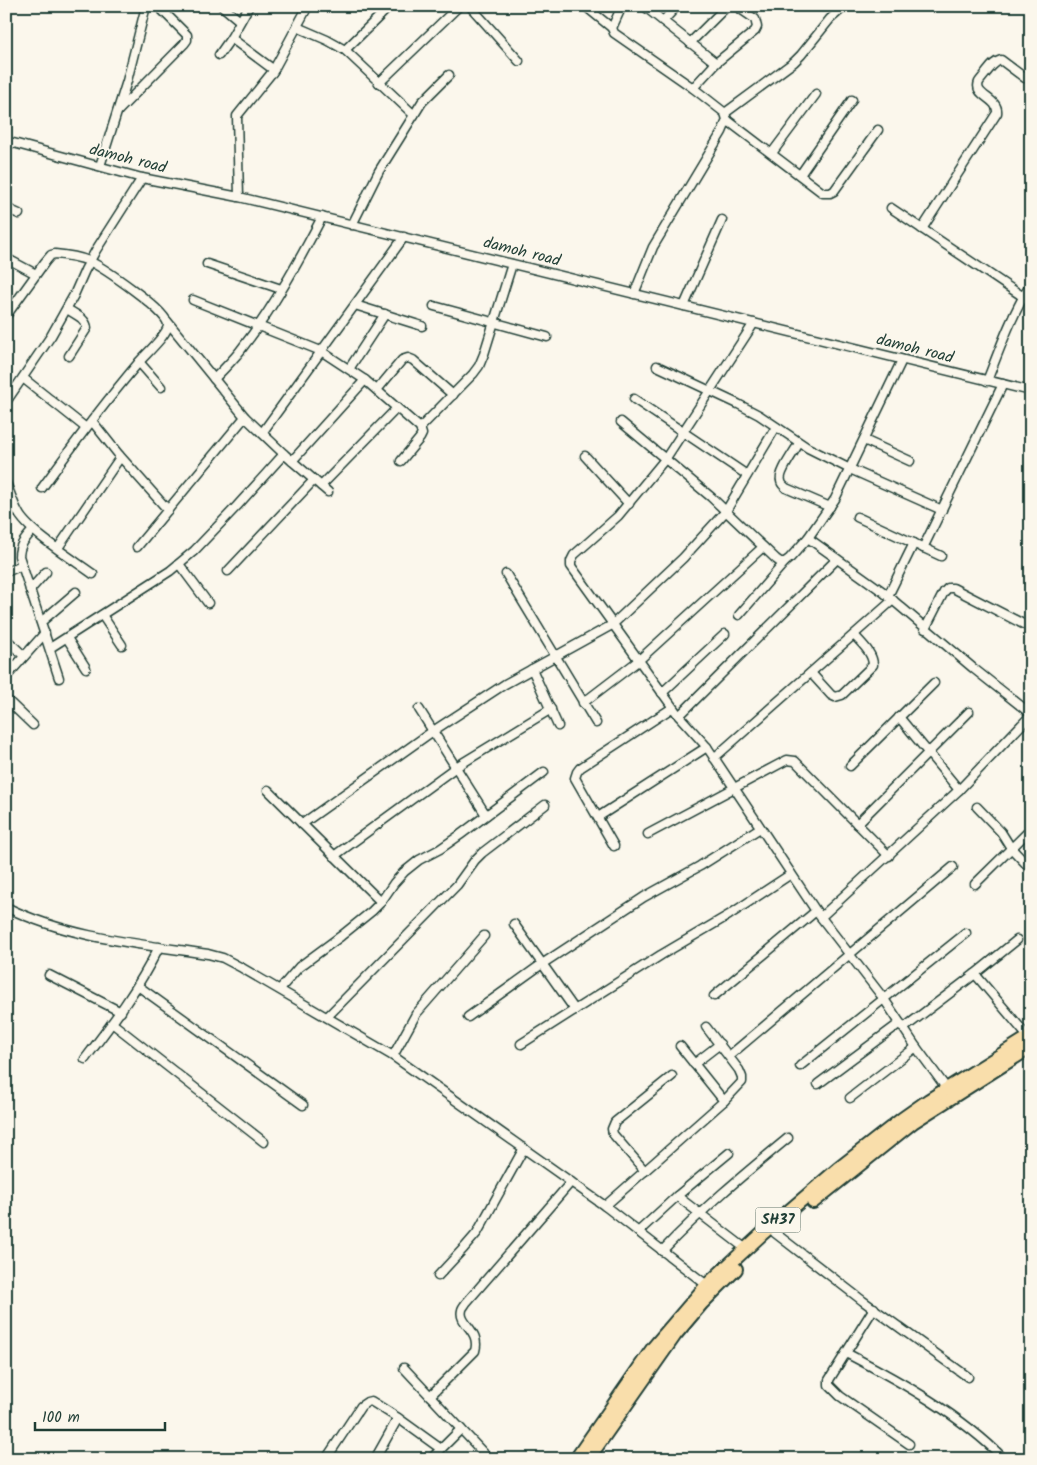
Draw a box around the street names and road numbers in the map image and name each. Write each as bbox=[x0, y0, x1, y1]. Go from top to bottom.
street label: damoh road bbox=[87, 137, 170, 181]
street label: damoh road bbox=[481, 230, 564, 274]
street label: damoh road bbox=[874, 327, 957, 371]
road number: SH37 bbox=[756, 1208, 800, 1232]

